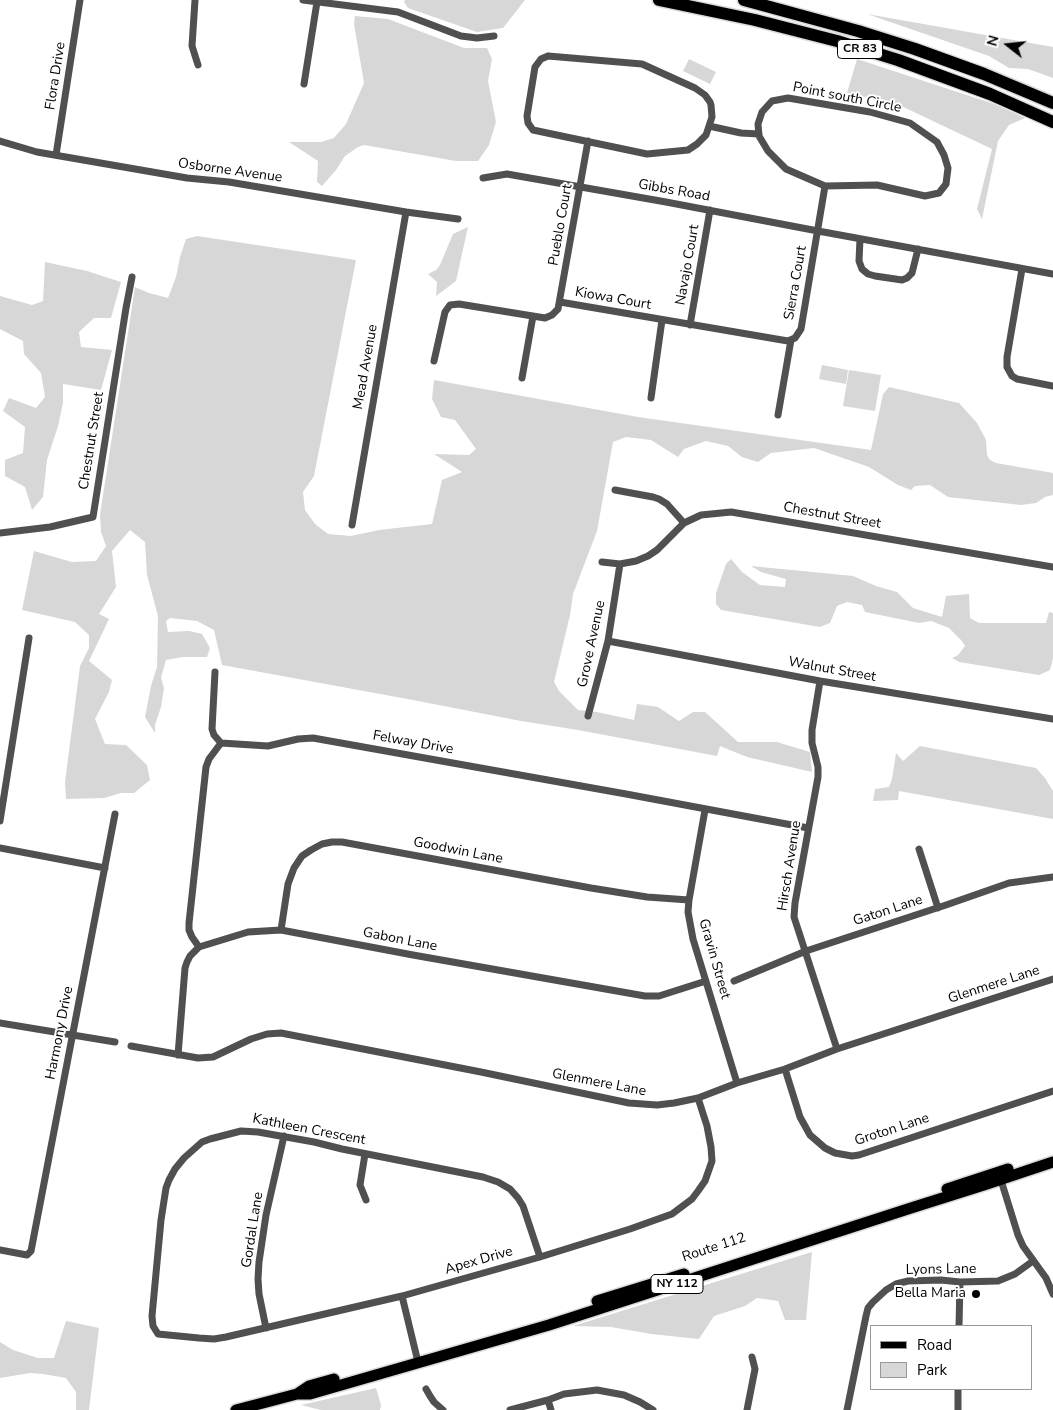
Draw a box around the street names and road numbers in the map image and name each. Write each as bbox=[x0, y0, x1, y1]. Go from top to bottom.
road number: CR 83 bbox=[838, 40, 882, 59]
street label: Flora Drive bbox=[42, 41, 70, 111]
street label: Point south Circle bbox=[791, 79, 903, 117]
street label: Osborne Avenue bbox=[177, 155, 283, 187]
street label: Gibbs Road bbox=[637, 176, 711, 206]
street label: Pueblo Court bbox=[546, 183, 576, 267]
street label: Navajo Court bbox=[673, 223, 703, 307]
street label: Sierra Court bbox=[781, 245, 811, 321]
street label: Kiowa Court bbox=[574, 284, 652, 314]
street label: Mead Avenue bbox=[350, 323, 382, 411]
street label: Chestnut Street bbox=[76, 391, 108, 491]
street label: Chestnut Street bbox=[782, 499, 882, 533]
street label: Grove Avenue bbox=[575, 599, 609, 689]
street label: Walnut Street bbox=[787, 654, 877, 686]
street label: Felway Drive bbox=[371, 728, 455, 758]
street label: Hirsch Avenue bbox=[775, 820, 805, 912]
street label: Goodwin Lane bbox=[412, 834, 504, 868]
street label: Gaton Lane bbox=[851, 892, 925, 930]
street label: Gravin Street bbox=[695, 917, 733, 1001]
street label: Gabon Lane bbox=[361, 925, 439, 955]
street label: Glenmere Lane bbox=[946, 962, 1042, 1008]
street label: Harmony Drive bbox=[43, 985, 77, 1081]
street label: Glenmere Lane bbox=[551, 1066, 647, 1100]
street label: Groton Lane bbox=[853, 1110, 931, 1150]
street label: Kathleen Crescent bbox=[251, 1111, 367, 1149]
street label: Gordal Lane bbox=[239, 1191, 267, 1269]
street label: Route 112 bbox=[680, 1230, 748, 1266]
street label: Apex Drive bbox=[443, 1243, 515, 1279]
street label: Lyons Lane bbox=[906, 1261, 976, 1279]
road number: NY 112 bbox=[651, 1274, 703, 1294]

